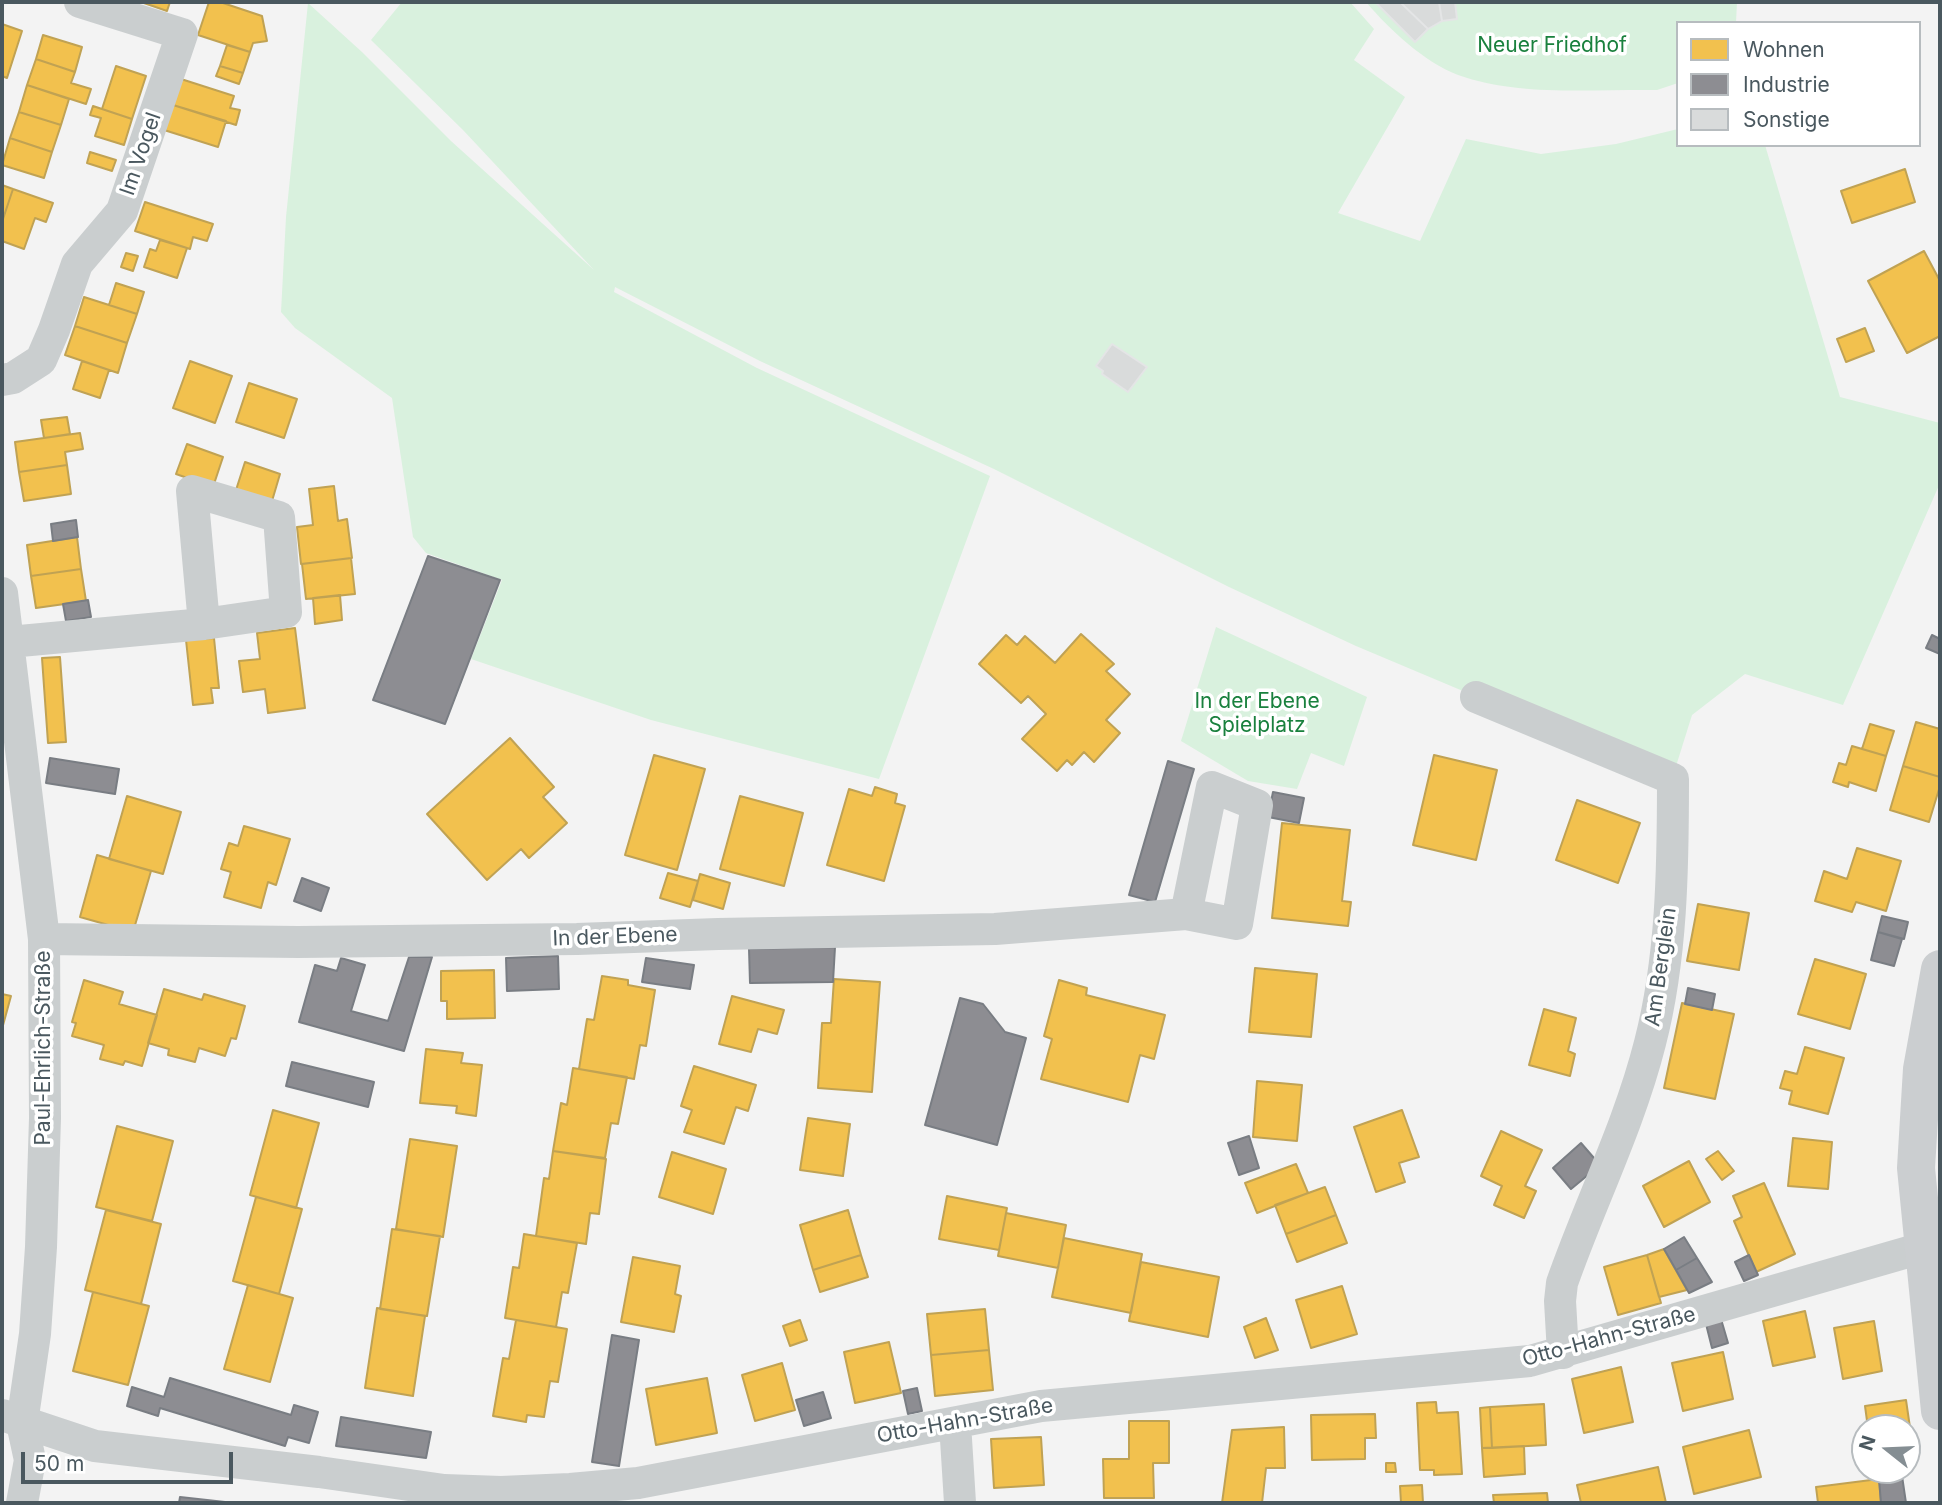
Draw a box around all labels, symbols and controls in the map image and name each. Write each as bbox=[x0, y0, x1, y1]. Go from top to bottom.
legend bbox=[1676, 21, 1921, 147]
park label: Neuer Friedhof bbox=[1477, 33, 1627, 59]
text: Wohnen bbox=[1743, 37, 1825, 62]
text: Industrie bbox=[1743, 72, 1830, 97]
text: Sonstige bbox=[1743, 107, 1830, 132]
street label: Im Vogel bbox=[115, 109, 167, 199]
park label: In der Ebene Spielplatz bbox=[1194, 689, 1320, 739]
street label: Am Berglein bbox=[1640, 906, 1682, 1028]
street label: In der Ebene bbox=[552, 922, 678, 952]
street label: Paul-Ehrlich-Straße bbox=[31, 950, 57, 1146]
street label: Otto-Hahn-Straße bbox=[1520, 1302, 1698, 1372]
street label: Otto-Hahn-Straße bbox=[875, 1393, 1055, 1449]
north arrow bbox=[1851, 1414, 1921, 1484]
text: N bbox=[1854, 1433, 1881, 1453]
scale bar bbox=[24, 1438, 236, 1482]
text: 50 m bbox=[34, 1451, 84, 1476]

